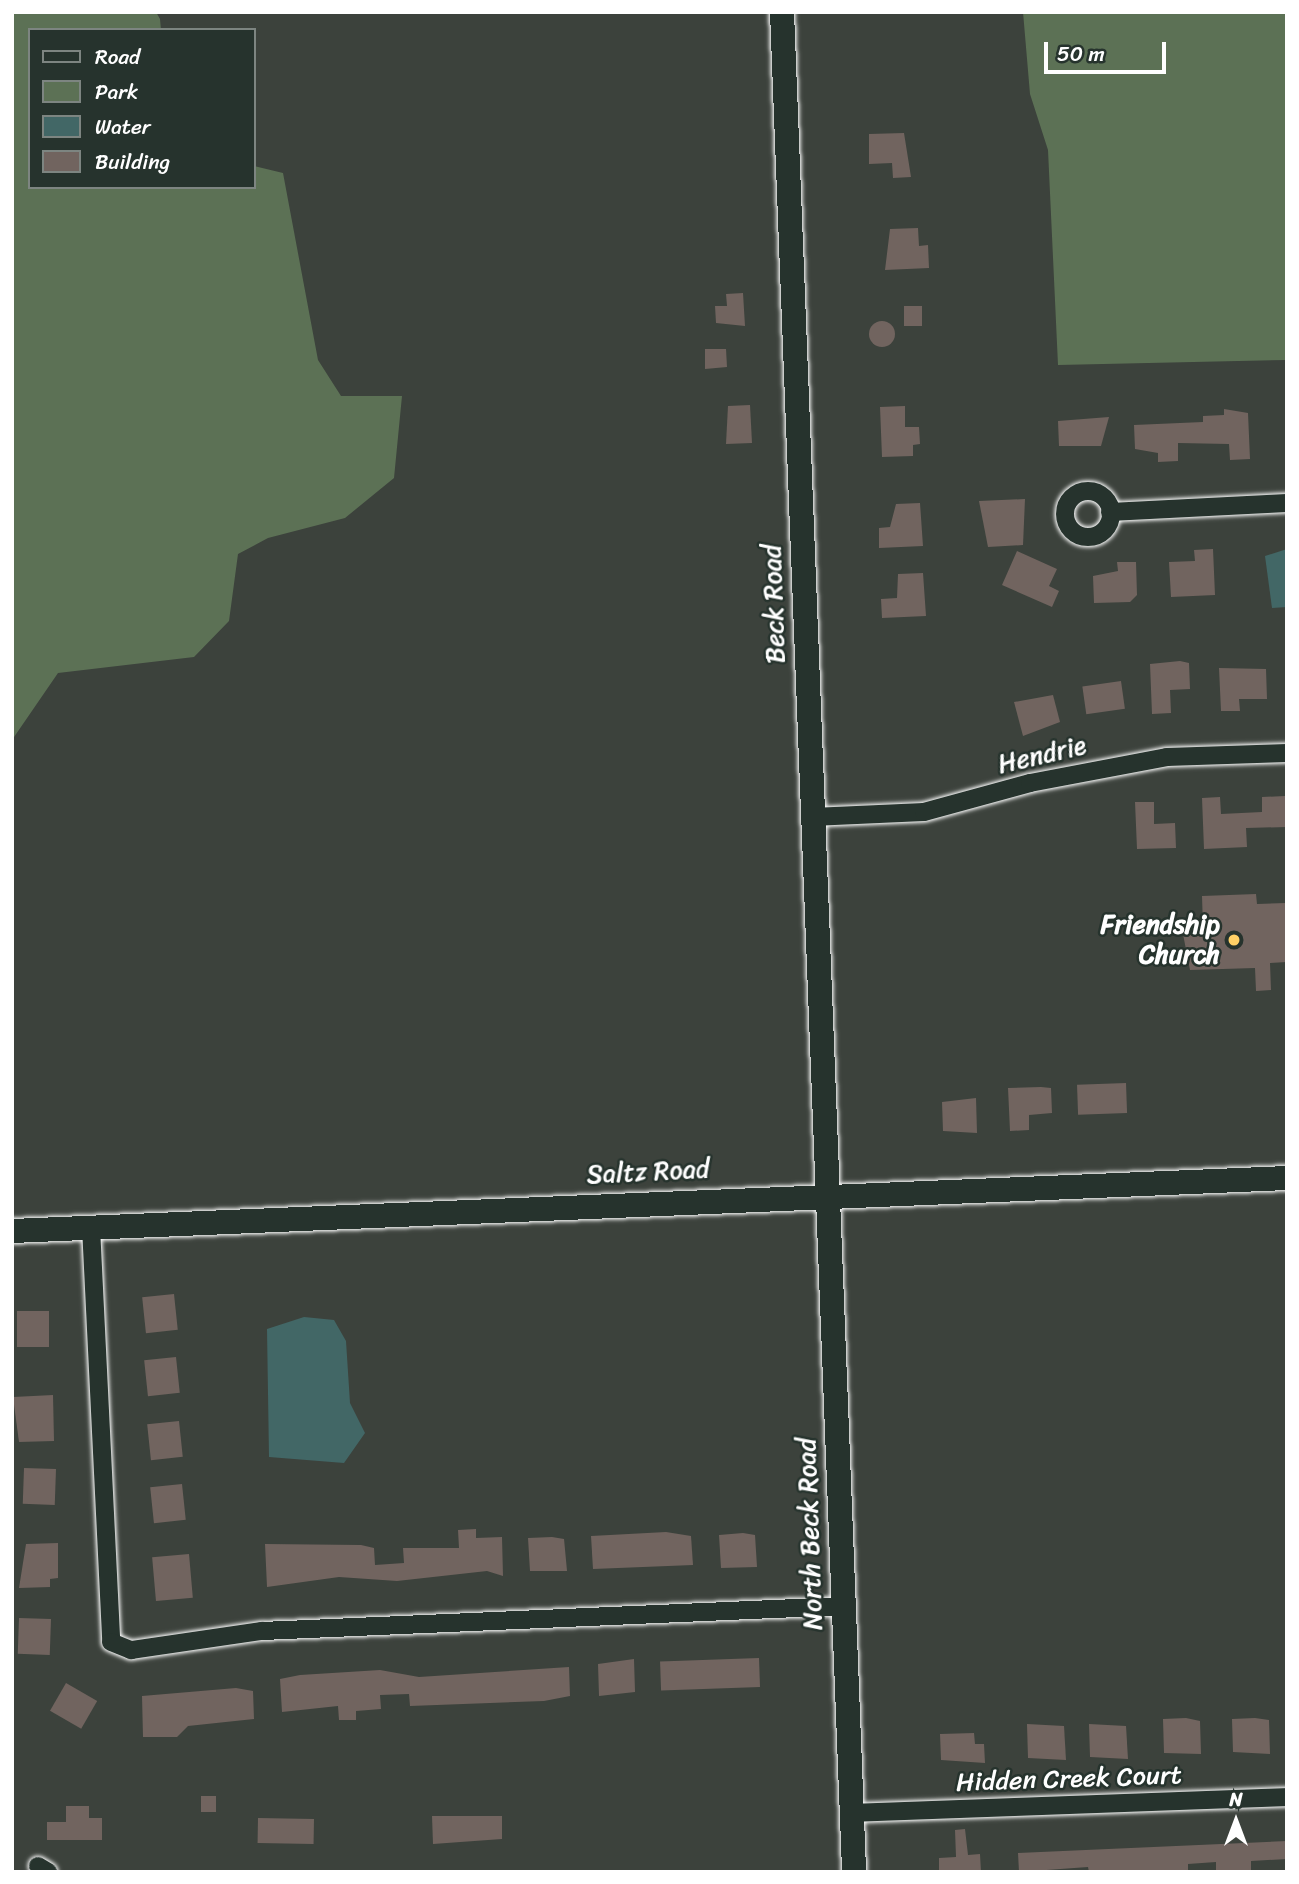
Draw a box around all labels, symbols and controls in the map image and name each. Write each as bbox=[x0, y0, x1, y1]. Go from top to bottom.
legend bbox=[28, 28, 256, 189]
scale bar bbox=[1047, 28, 1170, 72]
text: 50 m bbox=[1057, 35, 1105, 73]
text: Road bbox=[95, 38, 140, 76]
text: Park bbox=[95, 73, 138, 111]
text: Water bbox=[95, 108, 150, 146]
text: Building bbox=[95, 143, 170, 181]
street label: Beck Road bbox=[756, 544, 792, 664]
street label: Hendrie bbox=[995, 730, 1089, 780]
place label: Friendship Church bbox=[1100, 909, 1220, 970]
marker: Friendship Church bbox=[1226, 932, 1242, 948]
street label: Saltz Road bbox=[586, 1153, 710, 1191]
street label: North Beck Road bbox=[791, 1437, 829, 1631]
street label: Hidden Creek Court bbox=[955, 1759, 1183, 1799]
text: N bbox=[1229, 1783, 1243, 1816]
north arrow bbox=[1201, 1786, 1271, 1856]

